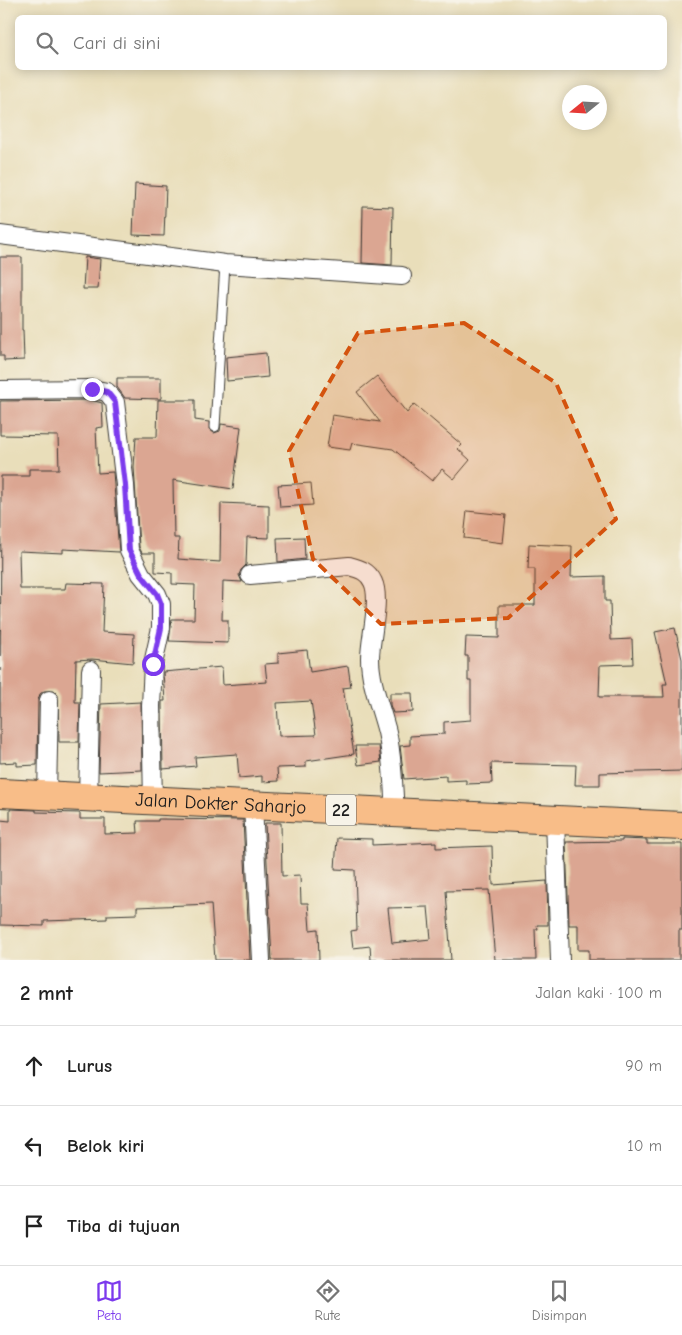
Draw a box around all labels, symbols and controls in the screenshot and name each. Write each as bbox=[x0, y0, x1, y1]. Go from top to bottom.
search box bbox=[15, 15, 667, 70]
icon: search bbox=[33, 29, 61, 57]
text: Cari di sini bbox=[73, 32, 160, 54]
north arrow bbox=[562, 85, 607, 130]
route end bbox=[81, 378, 104, 401]
route start bbox=[142, 653, 165, 676]
street label: Jalan Dokter Saharjo bbox=[135, 789, 307, 819]
road number: 22 bbox=[326, 794, 356, 826]
text: 2 mnt bbox=[20, 981, 73, 1005]
text: Jalan kaki · 100 m bbox=[536, 984, 662, 1002]
icon: ahead bbox=[20, 1052, 48, 1080]
text: Lurus bbox=[67, 1055, 112, 1077]
text: 90 m bbox=[625, 1057, 662, 1075]
icon: left bbox=[20, 1132, 48, 1160]
text: Belok kiri bbox=[67, 1135, 144, 1157]
text: 10 m bbox=[627, 1137, 662, 1155]
icon: arrive bbox=[20, 1212, 48, 1240]
text: Tiba di tujuan bbox=[67, 1215, 180, 1237]
tab: Peta bbox=[95, 1277, 123, 1324]
tab: Rute bbox=[314, 1277, 342, 1324]
tab: Disimpan bbox=[532, 1277, 587, 1324]

